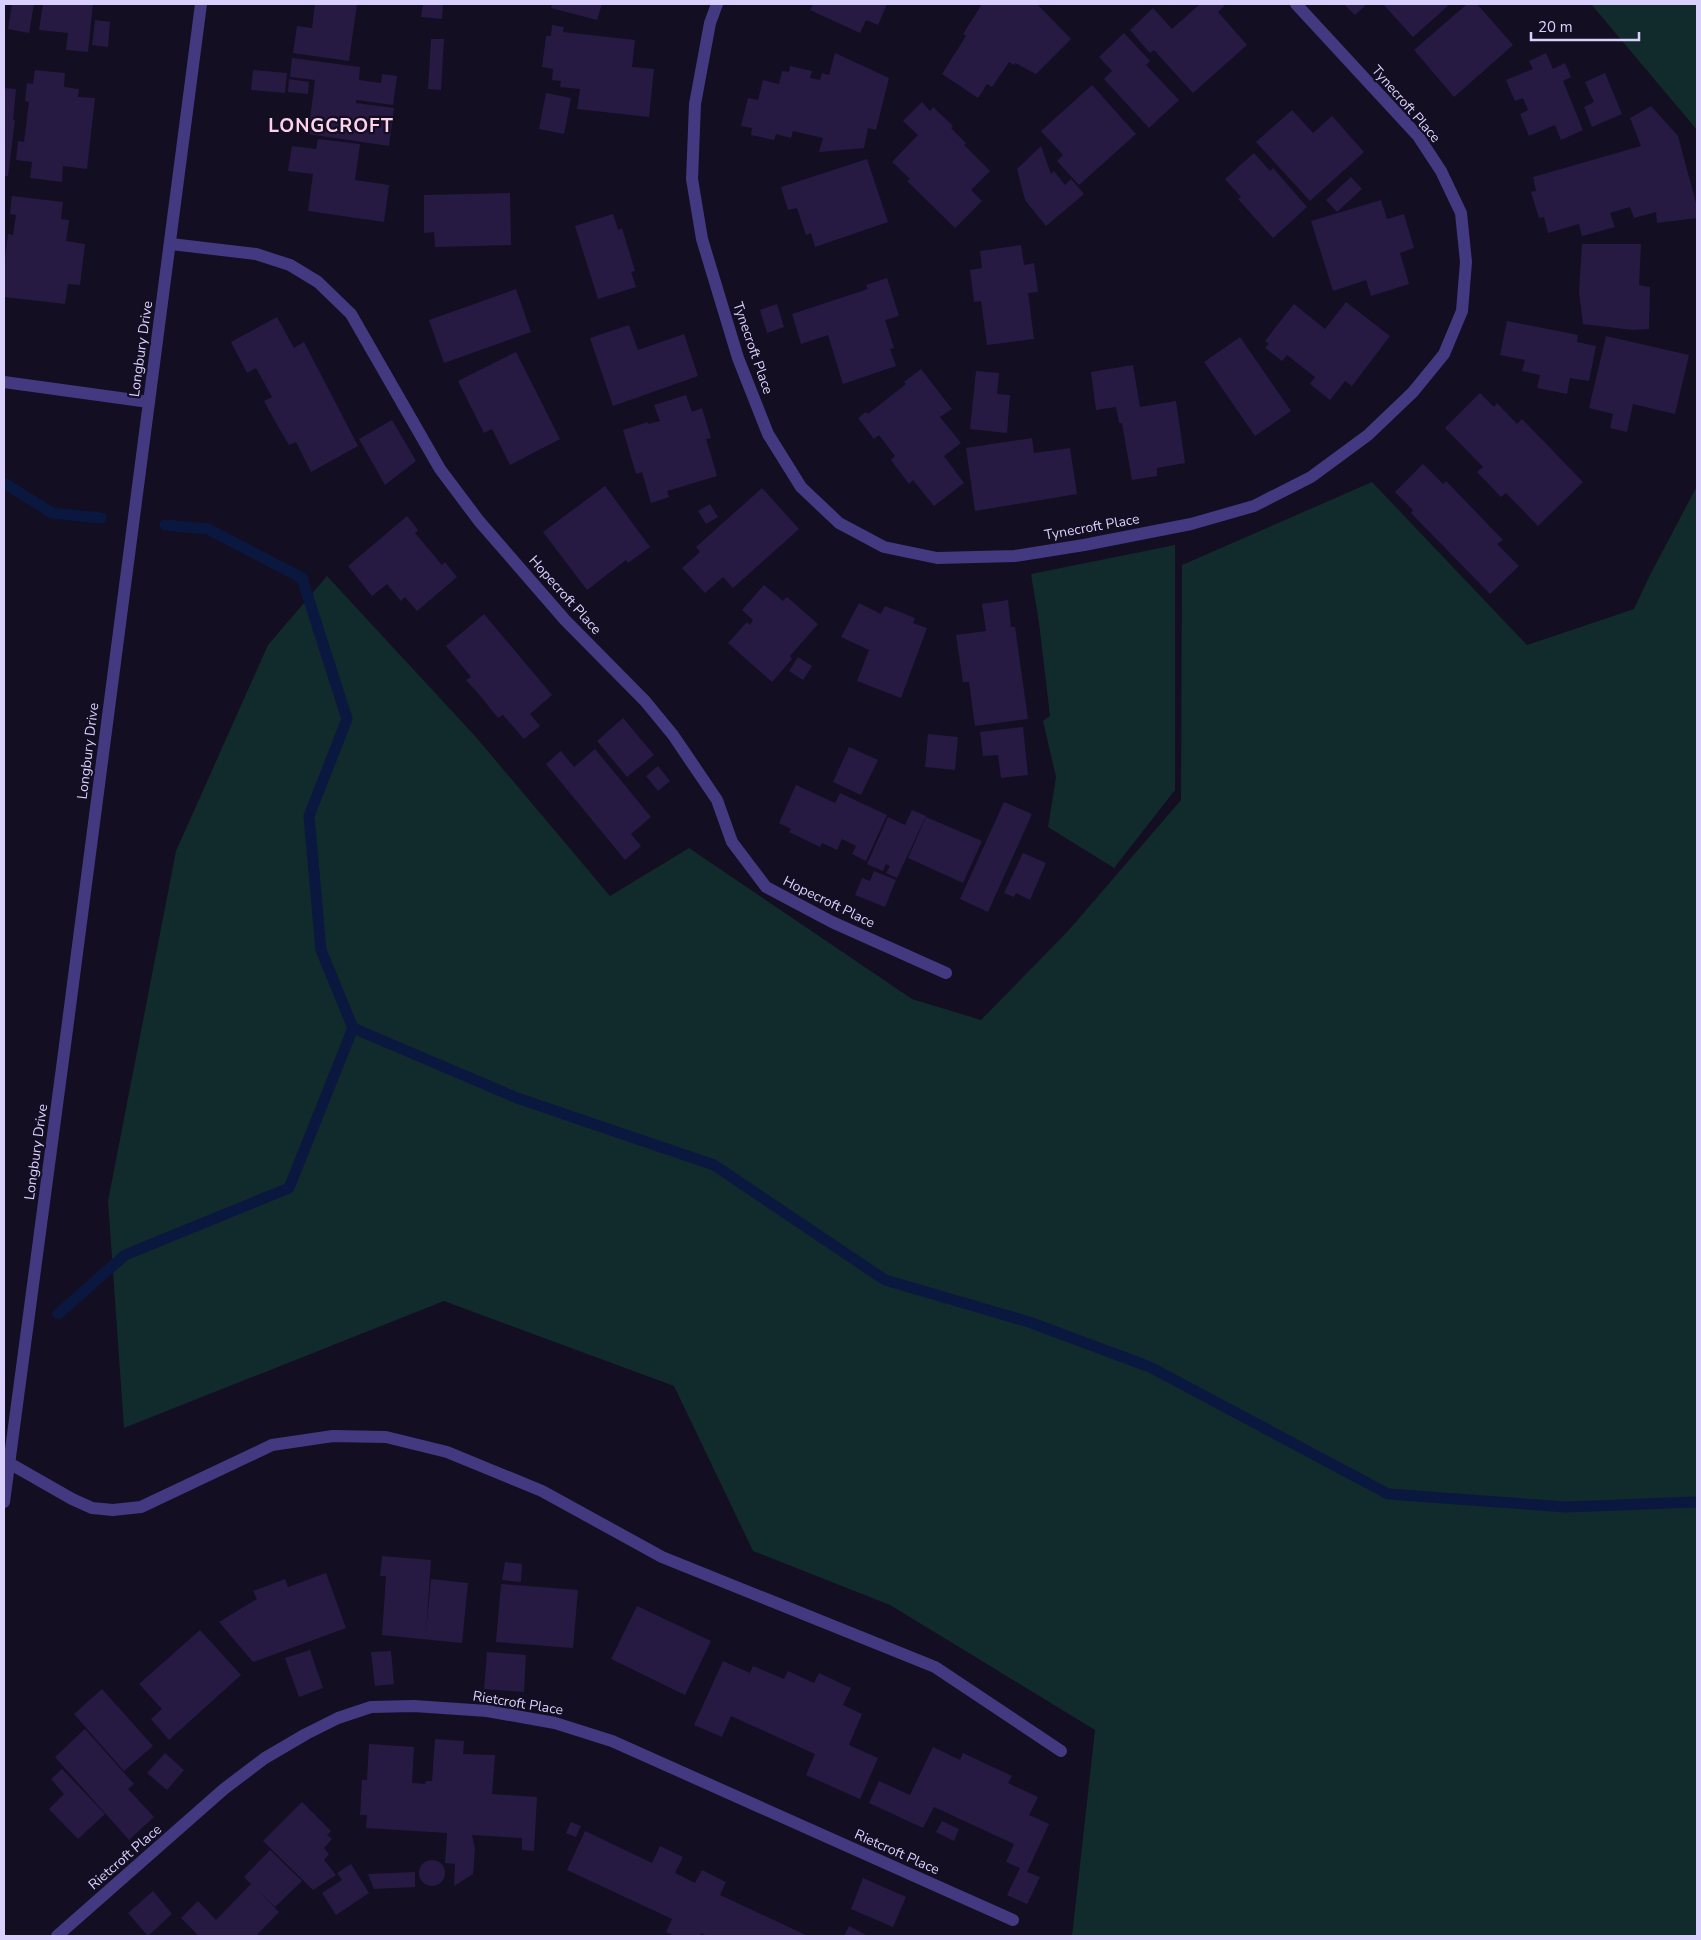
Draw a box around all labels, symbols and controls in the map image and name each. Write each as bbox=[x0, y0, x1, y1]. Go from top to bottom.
scale bar bbox=[1531, 10, 1638, 42]
text: 20 m bbox=[1538, 17, 1573, 37]
street label: Tynecroft Place bbox=[1367, 61, 1445, 147]
district label: LONGCROFT bbox=[268, 113, 394, 139]
street label: Tynecroft Place bbox=[728, 299, 778, 397]
street label: Longbury Drive bbox=[125, 300, 157, 398]
street label: Tynecroft Place bbox=[1043, 509, 1141, 545]
street label: Hopecroft Place bbox=[524, 551, 606, 639]
street label: Longbury Drive bbox=[73, 702, 103, 800]
street label: Hopecroft Place bbox=[780, 871, 878, 933]
street label: Longbury Drive bbox=[20, 1103, 52, 1201]
street label: Rietcroft Place bbox=[472, 1686, 564, 1720]
street label: Rietcroft Place bbox=[84, 1820, 166, 1894]
street label: Rietcroft Place bbox=[852, 1825, 942, 1879]

